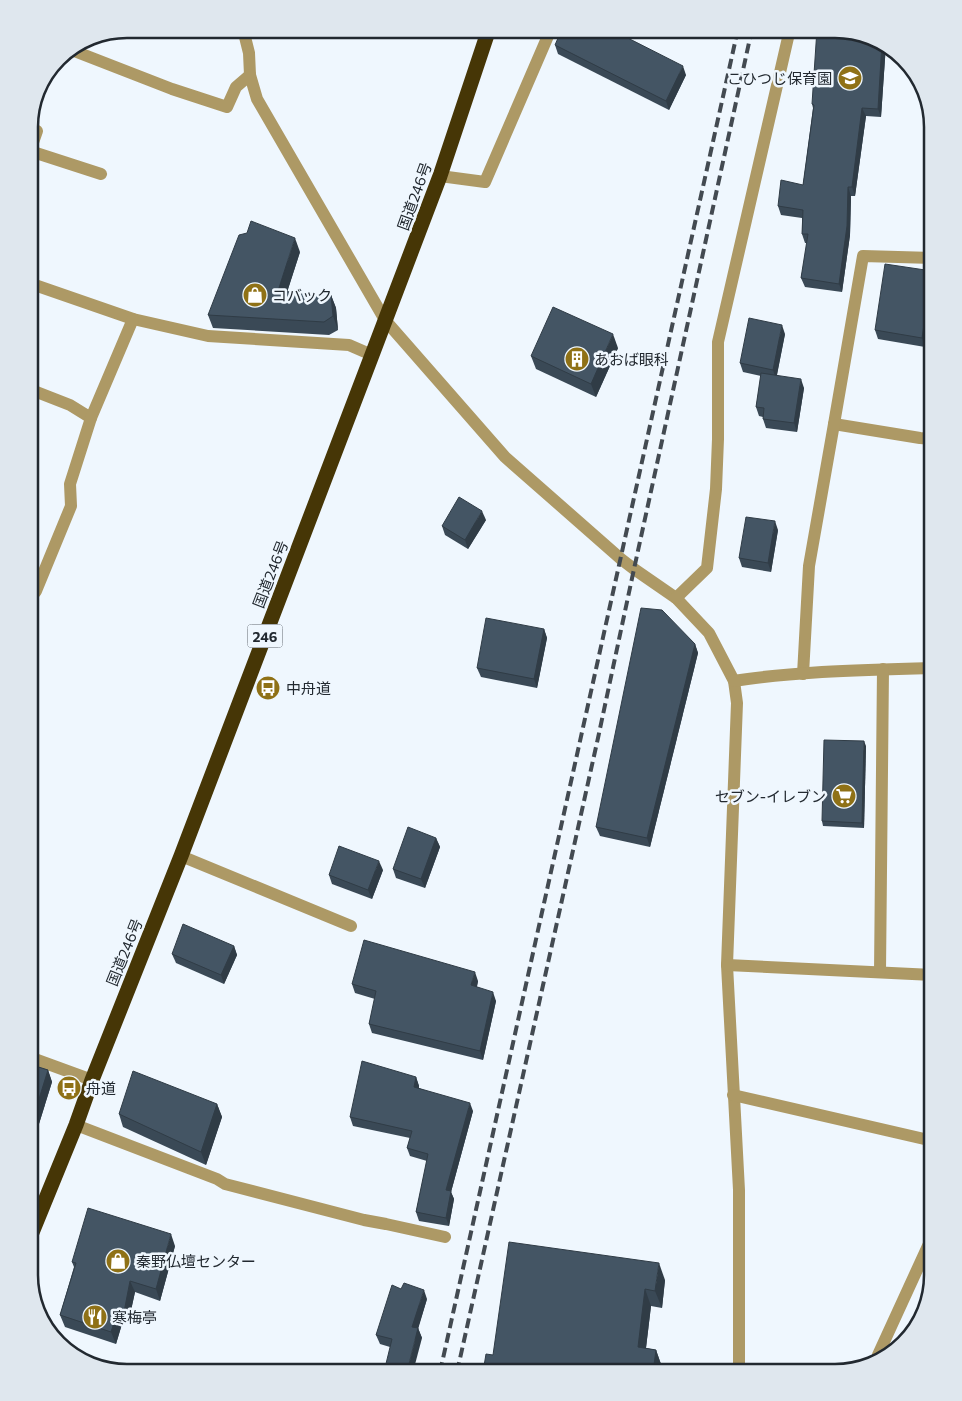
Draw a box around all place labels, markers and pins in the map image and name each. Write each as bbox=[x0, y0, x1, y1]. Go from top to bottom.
school or university icon: こひつじ保育園 bbox=[837, 65, 863, 91]
place label: こひつじ保育園 bbox=[727, 69, 832, 87]
shop icon: コバック bbox=[242, 282, 268, 308]
place label: コバック bbox=[272, 286, 332, 304]
building icon: あおば眼科 bbox=[564, 346, 590, 372]
place label: あおば眼科 bbox=[594, 350, 669, 368]
bus stop icon: 中舟道 bbox=[255, 675, 281, 701]
place label: 中舟道 bbox=[286, 679, 331, 697]
supermarket icon: セブン-イレブン bbox=[831, 783, 857, 809]
place label: セブン-イレブン bbox=[715, 787, 826, 805]
bus stop icon: 舟道 bbox=[56, 1075, 82, 1101]
place label: 舟道 bbox=[86, 1079, 116, 1097]
shop icon: 秦野仏壇センター bbox=[105, 1248, 131, 1274]
place label: 秦野仏壇センター bbox=[136, 1252, 256, 1270]
restaurant icon: 寒梅亭 bbox=[82, 1304, 108, 1330]
place label: 寒梅亭 bbox=[112, 1308, 157, 1326]

